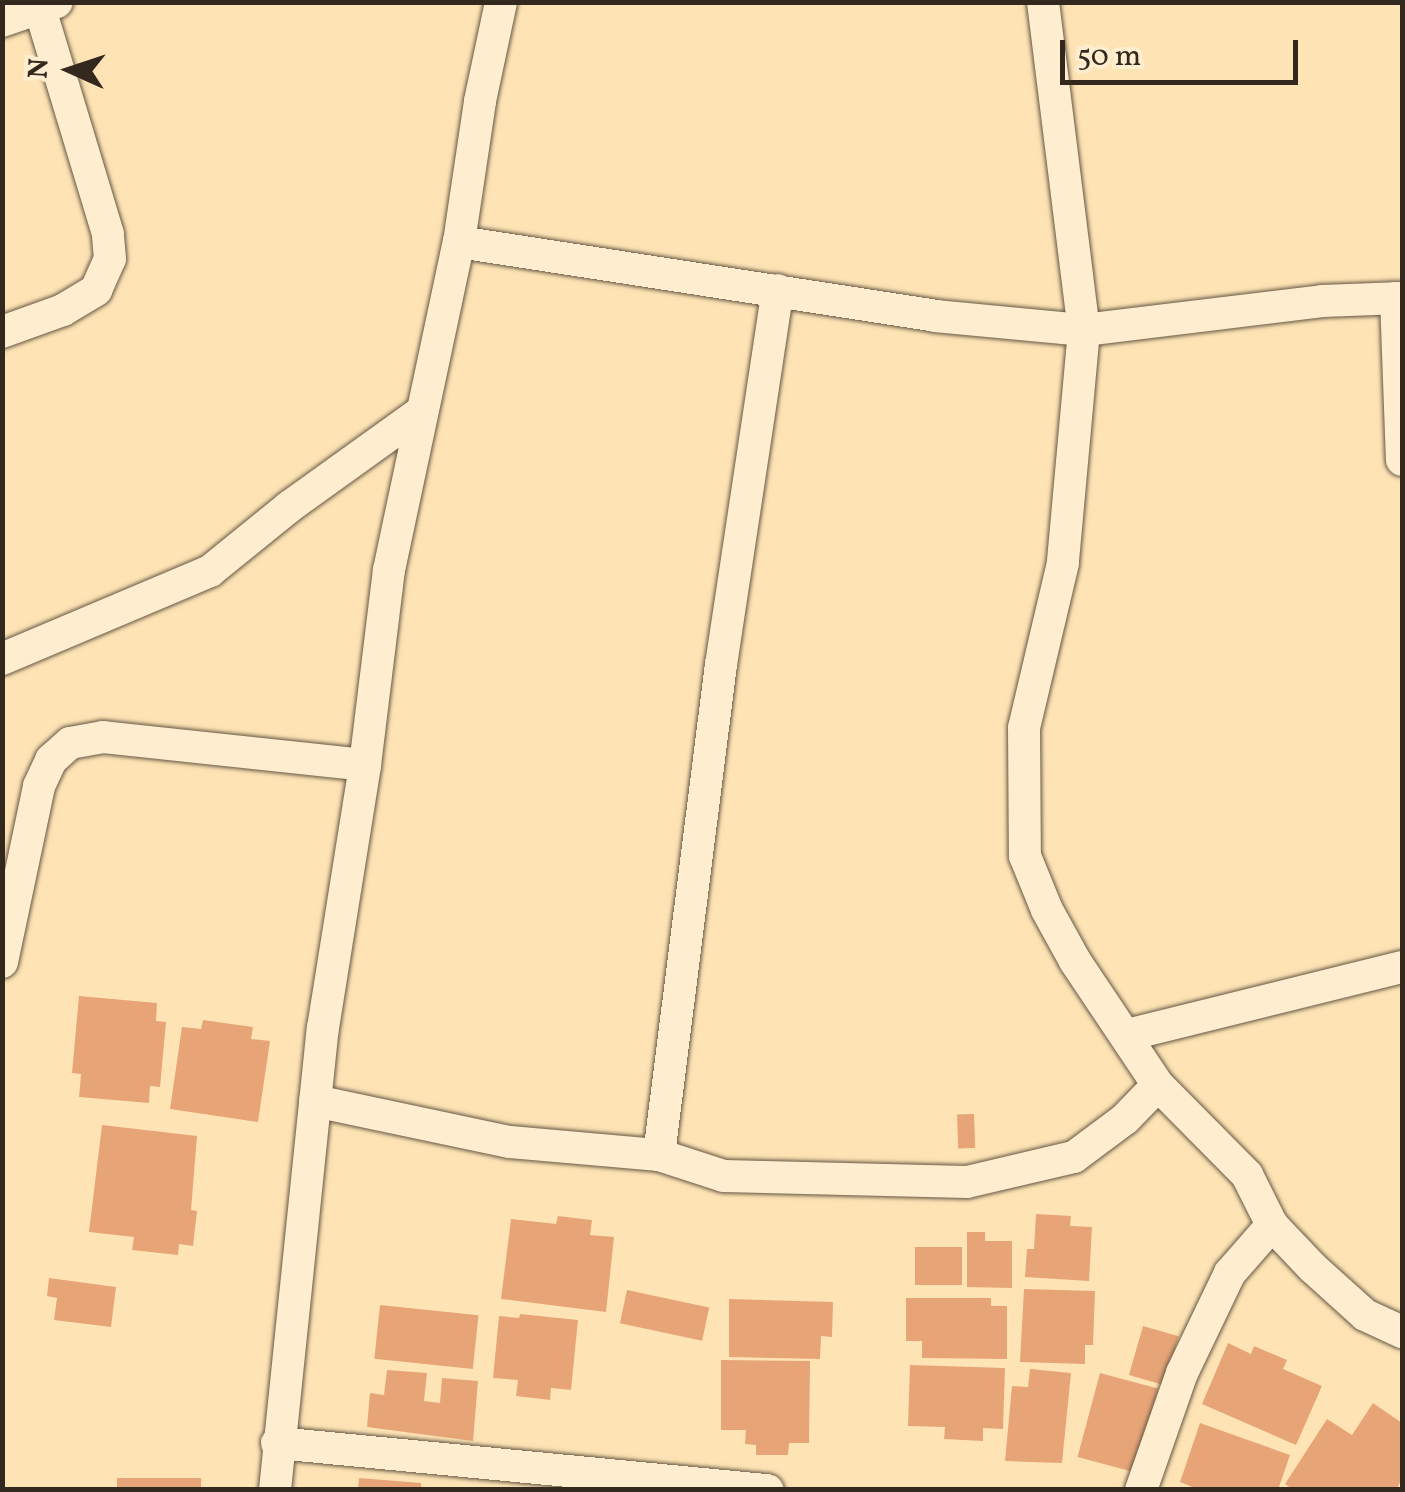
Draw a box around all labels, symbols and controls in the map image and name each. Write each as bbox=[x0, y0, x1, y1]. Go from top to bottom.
north arrow bbox=[20, 20, 120, 120]
scale bar bbox=[1065, 20, 1302, 82]
text: 50 m bbox=[1077, 36, 1141, 78]
text: N bbox=[20, 57, 60, 80]

